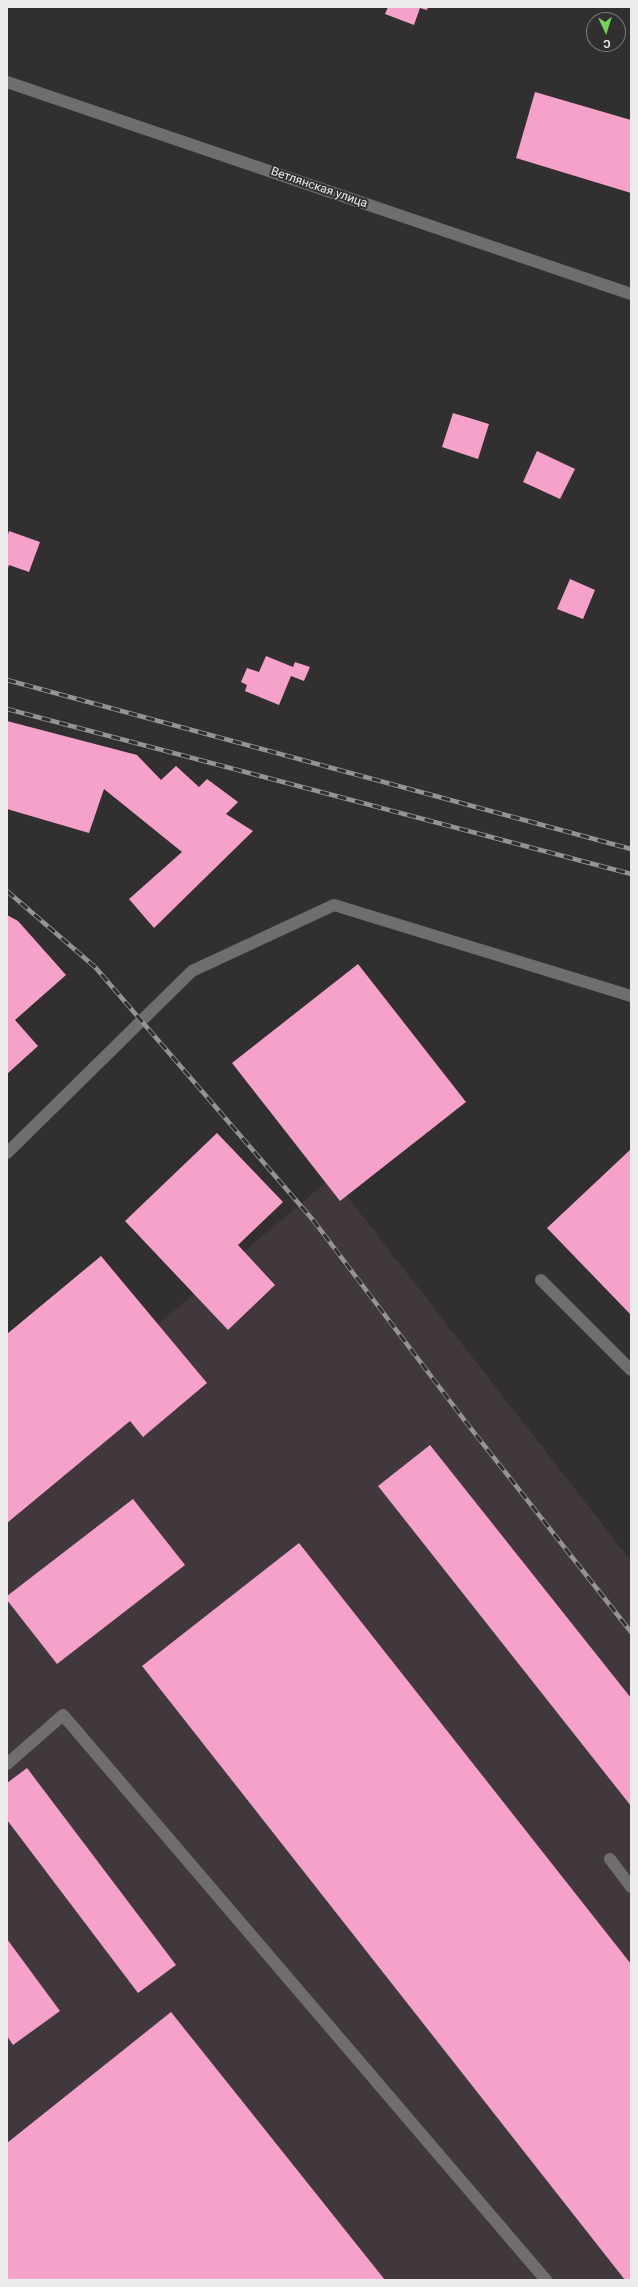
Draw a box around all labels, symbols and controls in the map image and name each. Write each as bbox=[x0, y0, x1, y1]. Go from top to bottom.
north arrow bbox=[586, 12, 626, 52]
text: С bbox=[603, 37, 611, 50]
street label: Ветлянская улица bbox=[269, 165, 369, 211]

